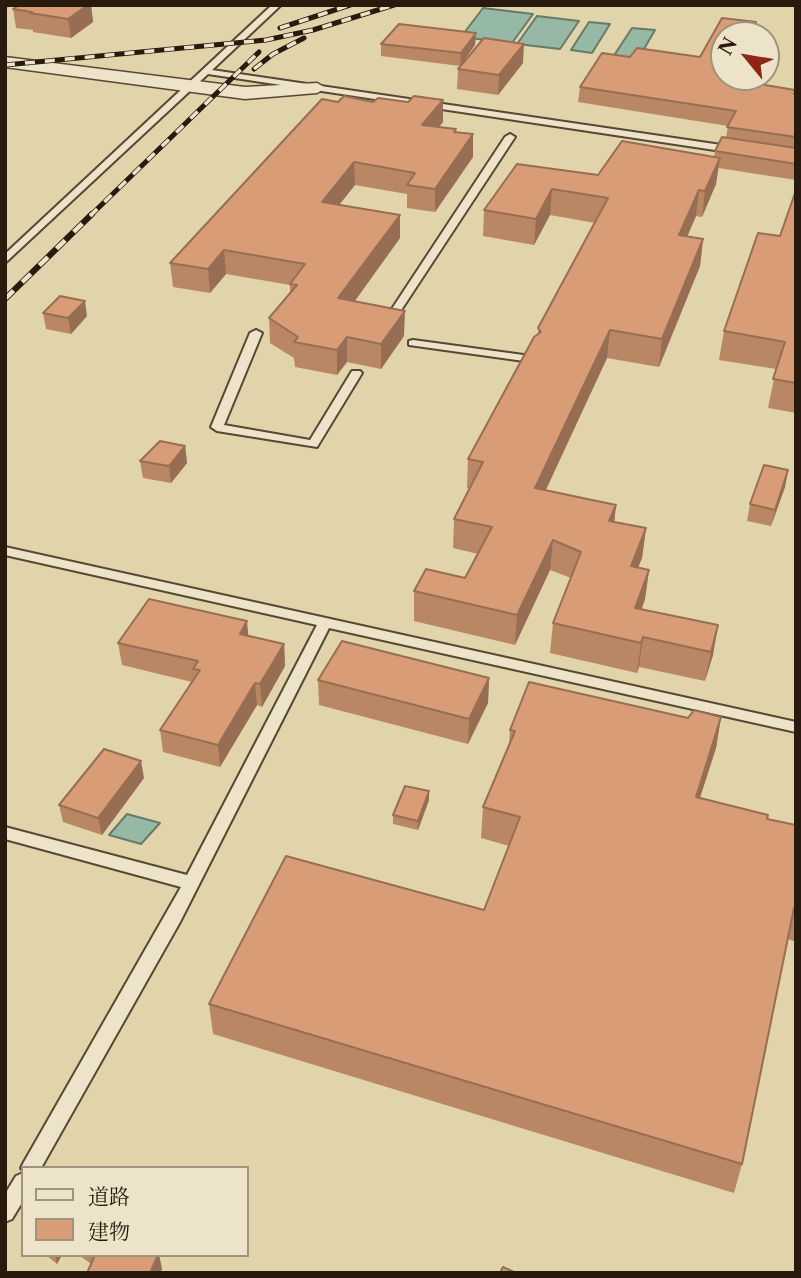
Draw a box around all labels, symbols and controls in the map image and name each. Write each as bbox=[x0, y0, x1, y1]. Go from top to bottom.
north arrow bbox=[710, 21, 780, 91]
text: N bbox=[714, 33, 742, 59]
legend bbox=[21, 1166, 248, 1257]
text: 道路 bbox=[88, 1184, 130, 1209]
text: 建物 bbox=[88, 1219, 130, 1244]

